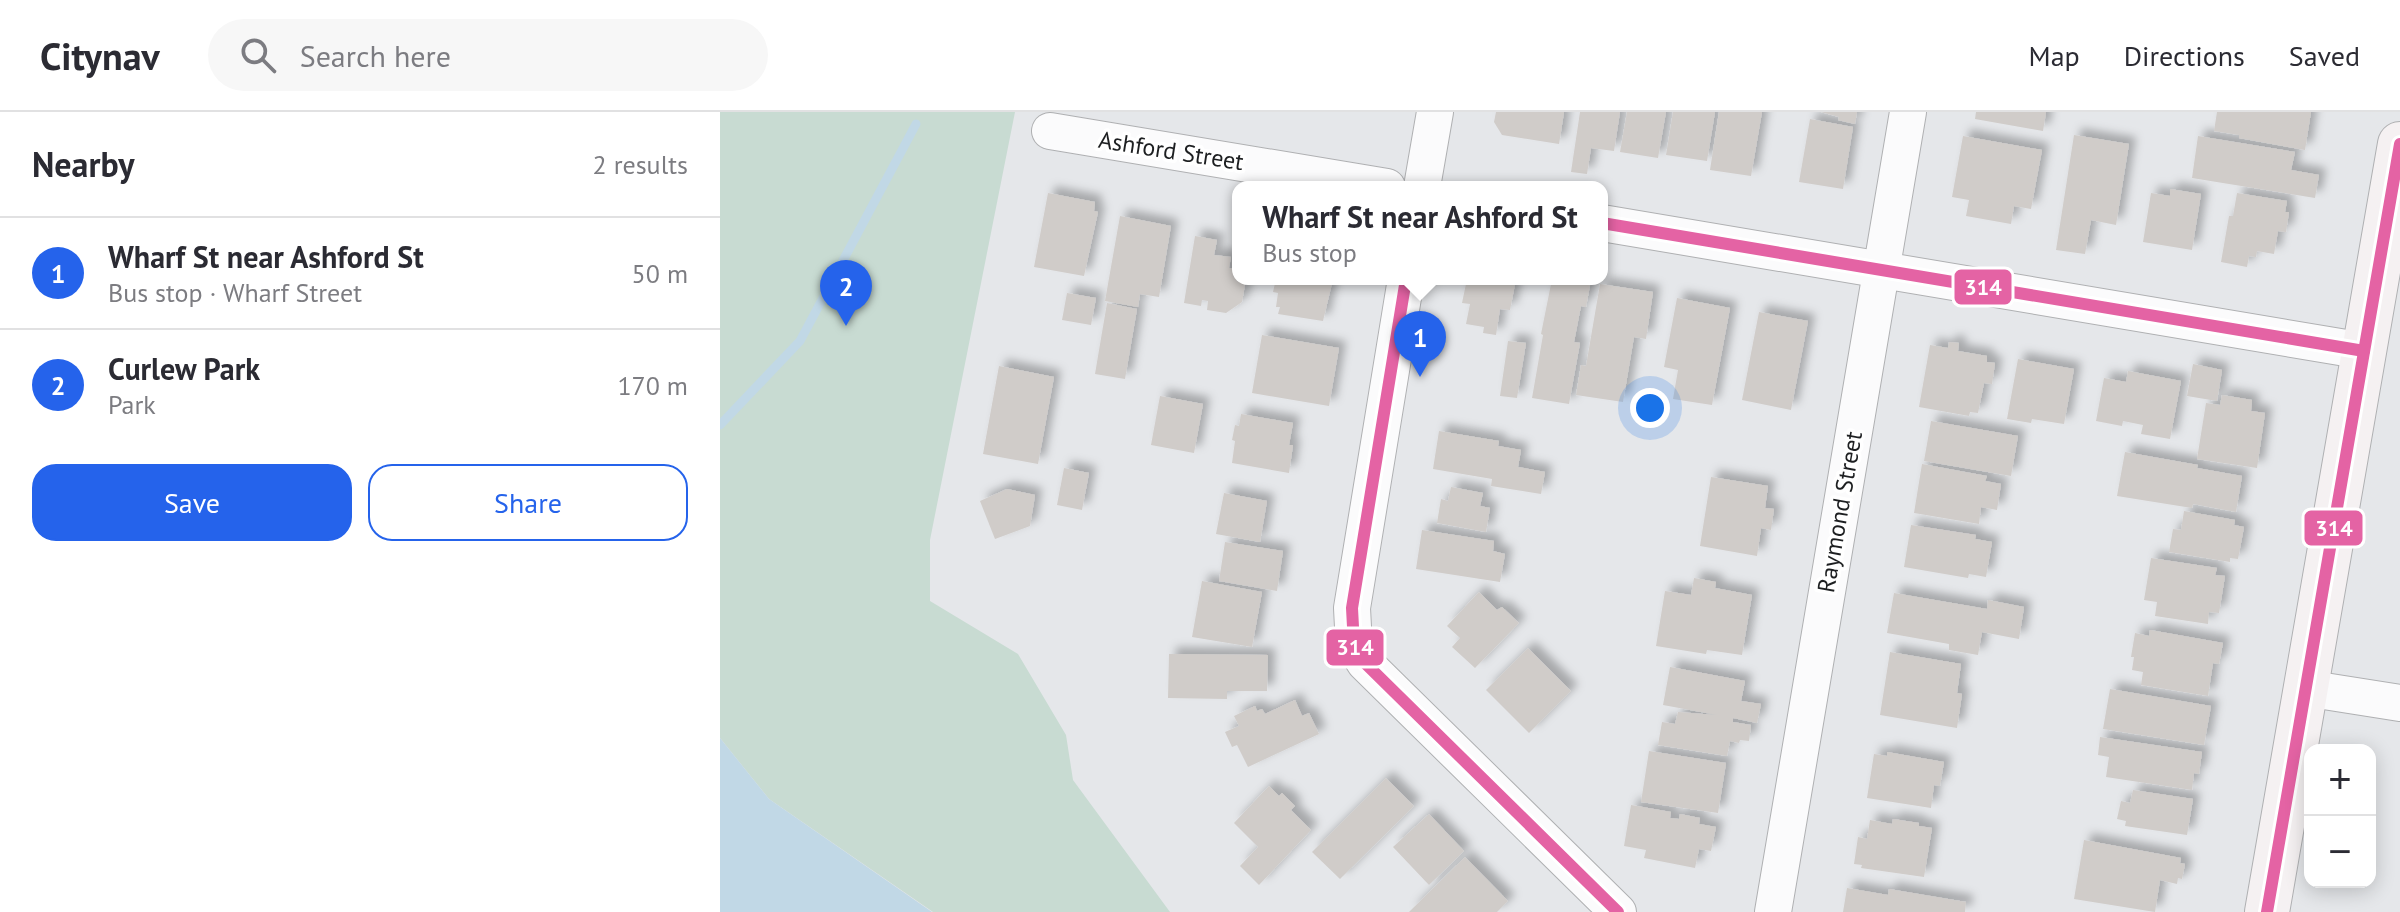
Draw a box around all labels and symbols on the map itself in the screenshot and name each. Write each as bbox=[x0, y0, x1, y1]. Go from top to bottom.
street label: Ashford Street bbox=[1096, 124, 1246, 177]
pin: 2 bbox=[820, 260, 872, 326]
line badge: 314 bbox=[1953, 268, 2013, 306]
text: 314 bbox=[1964, 273, 2002, 301]
pin: 1 bbox=[1394, 311, 1446, 377]
your location bbox=[1630, 388, 1670, 428]
street label: Raymond Street bbox=[1810, 429, 1869, 595]
line badge: 314 bbox=[2303, 509, 2364, 547]
text: 314 bbox=[2315, 514, 2353, 542]
line badge: 314 bbox=[1325, 628, 1385, 667]
text: 314 bbox=[1336, 633, 1374, 661]

